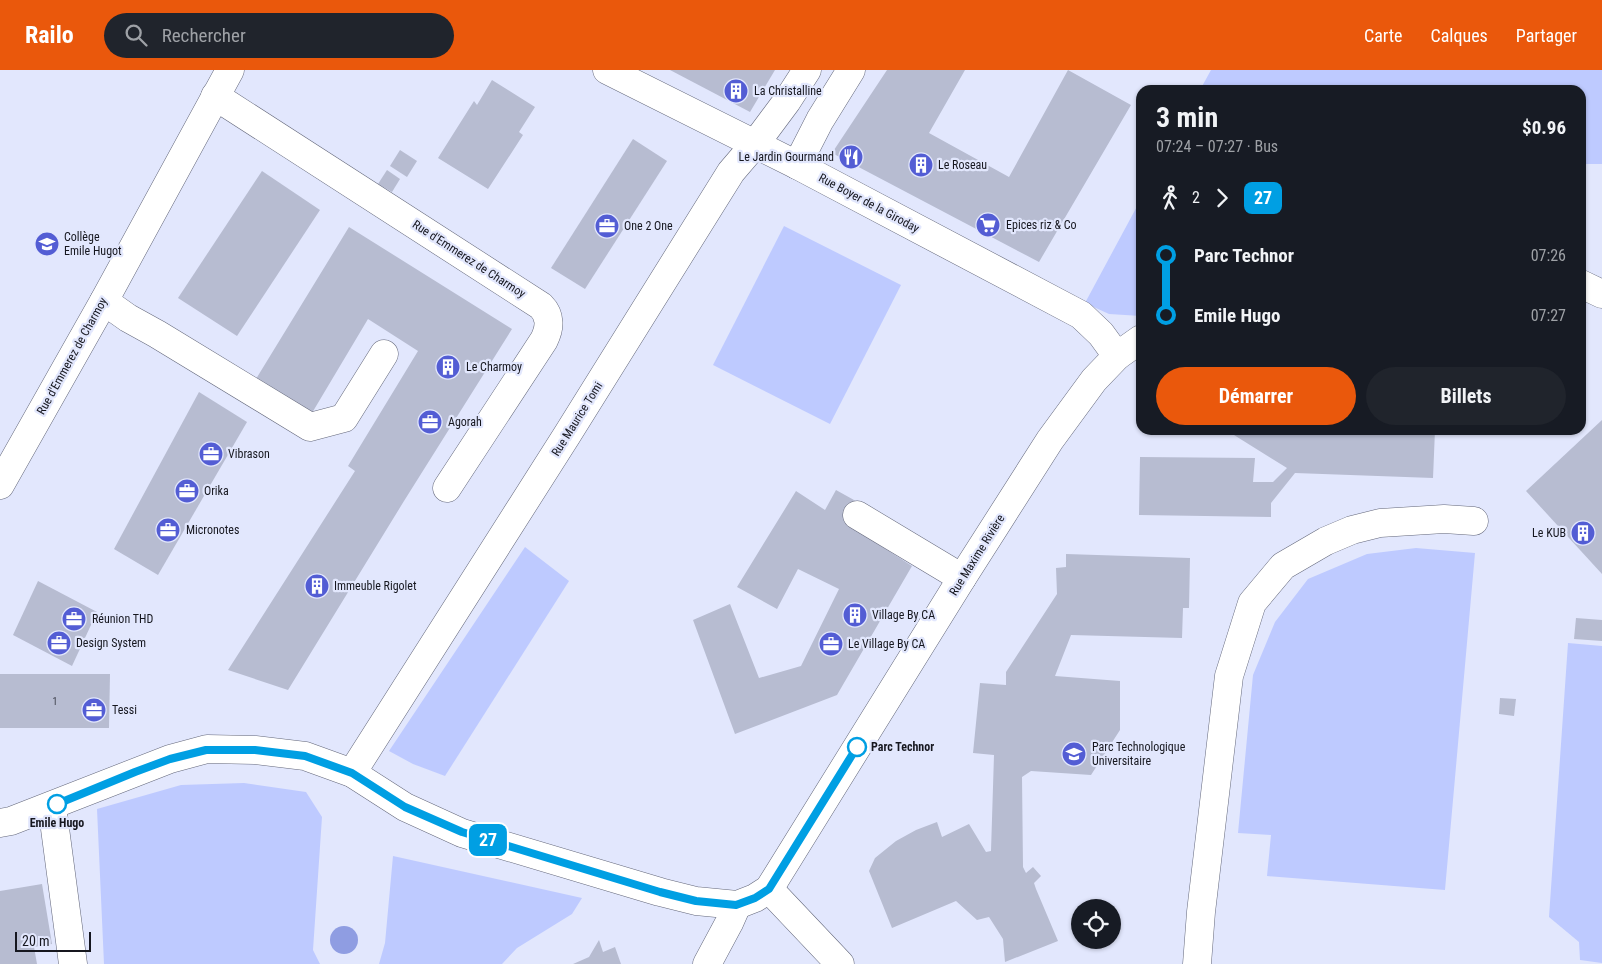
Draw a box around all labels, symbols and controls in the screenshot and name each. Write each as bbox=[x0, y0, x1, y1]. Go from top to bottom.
search box bbox=[104, 13, 454, 58]
text: Railo bbox=[25, 21, 74, 49]
icon: search bbox=[122, 21, 150, 49]
text: Rechercher bbox=[162, 24, 246, 47]
text: Carte bbox=[1364, 25, 1403, 46]
text: Calques bbox=[1431, 25, 1488, 46]
text: Partager bbox=[1516, 25, 1577, 46]
building icon: La Christalline bbox=[723, 78, 749, 104]
place label: La Christalline bbox=[754, 84, 822, 98]
text: 3 min bbox=[1156, 101, 1218, 134]
text: $0.96 bbox=[1522, 116, 1566, 139]
text: 07:24 – 07:27 · Bus bbox=[1156, 137, 1278, 156]
restaurant icon: Le Jardin Gourmand bbox=[838, 144, 864, 170]
place label: Le Jardin Gourmand bbox=[738, 150, 834, 164]
building icon: Le Roseau bbox=[908, 152, 934, 178]
place label: Le Roseau bbox=[938, 158, 987, 172]
street label: Rue Boyer de la Giroday bbox=[816, 171, 922, 235]
icon: walk bbox=[1156, 184, 1184, 212]
icon: forward bbox=[1208, 184, 1236, 212]
text: 27 bbox=[1254, 187, 1272, 208]
text: 2 bbox=[1192, 188, 1200, 207]
supermarket icon: Epices riz & Co bbox=[975, 212, 1001, 238]
office icon: One 2 One bbox=[594, 213, 620, 239]
street label: Rue d'Emmerez de Charmoy bbox=[410, 217, 528, 301]
place label: Epices riz & Co bbox=[1006, 218, 1077, 232]
place label: One 2 One bbox=[624, 219, 673, 233]
place label: Collège Emile Hugot bbox=[64, 230, 122, 258]
school or university icon: Collège Emile Hugot bbox=[34, 231, 60, 257]
text: Parc Technor bbox=[1194, 244, 1294, 267]
text: 07:26 bbox=[1531, 246, 1566, 265]
street label: Rue d'Emmerez de Charmoy bbox=[34, 295, 110, 417]
text: Emile Hugo bbox=[1194, 304, 1280, 327]
text: 07:27 bbox=[1531, 306, 1566, 325]
building icon: Le Charmoy bbox=[435, 354, 461, 380]
place label: Le Charmoy bbox=[466, 360, 522, 374]
button: Démarrer bbox=[1156, 367, 1356, 425]
button: Billets bbox=[1366, 367, 1566, 425]
street label: Rue Maurice Tomi bbox=[549, 379, 605, 459]
office icon: Agorah bbox=[417, 409, 443, 435]
place label: Agorah bbox=[448, 415, 482, 429]
office icon: Vibrason bbox=[198, 441, 224, 467]
place label: Vibrason bbox=[228, 447, 270, 461]
office icon: Orika bbox=[174, 478, 200, 504]
place label: Orika bbox=[204, 484, 229, 498]
street label: Rue Maxime Rivière bbox=[947, 512, 1008, 598]
office icon: Micronotes bbox=[155, 517, 181, 543]
building icon: Le KUB bbox=[1570, 520, 1596, 546]
place label: Micronotes bbox=[186, 523, 239, 537]
place label: Le KUB bbox=[1532, 526, 1566, 540]
building icon: Immeuble Rigolet bbox=[304, 573, 330, 599]
place label: Immeuble Rigolet bbox=[334, 579, 417, 593]
building icon: Village By CA bbox=[842, 602, 868, 628]
office icon: Réunion THD bbox=[61, 606, 87, 632]
place label: Village By CA bbox=[872, 608, 935, 622]
place label: Réunion THD bbox=[92, 612, 153, 626]
office icon: Design System bbox=[46, 630, 72, 656]
office icon: Le Village By CA bbox=[818, 631, 844, 657]
place label: Design System bbox=[76, 636, 146, 650]
place label: Le Village By CA bbox=[848, 637, 925, 651]
house number: 1 bbox=[53, 696, 57, 707]
office icon: Tessi bbox=[81, 697, 107, 723]
place label: Tessi bbox=[112, 703, 137, 717]
marker: Parc Technor bbox=[847, 737, 867, 757]
place label: Parc Technor bbox=[871, 740, 934, 754]
place label: Parc Technologique Universitaire bbox=[1092, 740, 1186, 768]
school or university icon: Parc Technologique Universitaire bbox=[1061, 741, 1087, 767]
marker: Emile Hugo bbox=[47, 794, 67, 814]
place label: Emile Hugo bbox=[30, 816, 84, 830]
line badge: 27 bbox=[466, 824, 510, 856]
text: 27 bbox=[479, 829, 497, 850]
map controls bbox=[1071, 899, 1121, 949]
button: locate bbox=[1071, 899, 1121, 949]
scale bar bbox=[15, 929, 91, 952]
text: 20 m bbox=[22, 933, 50, 949]

